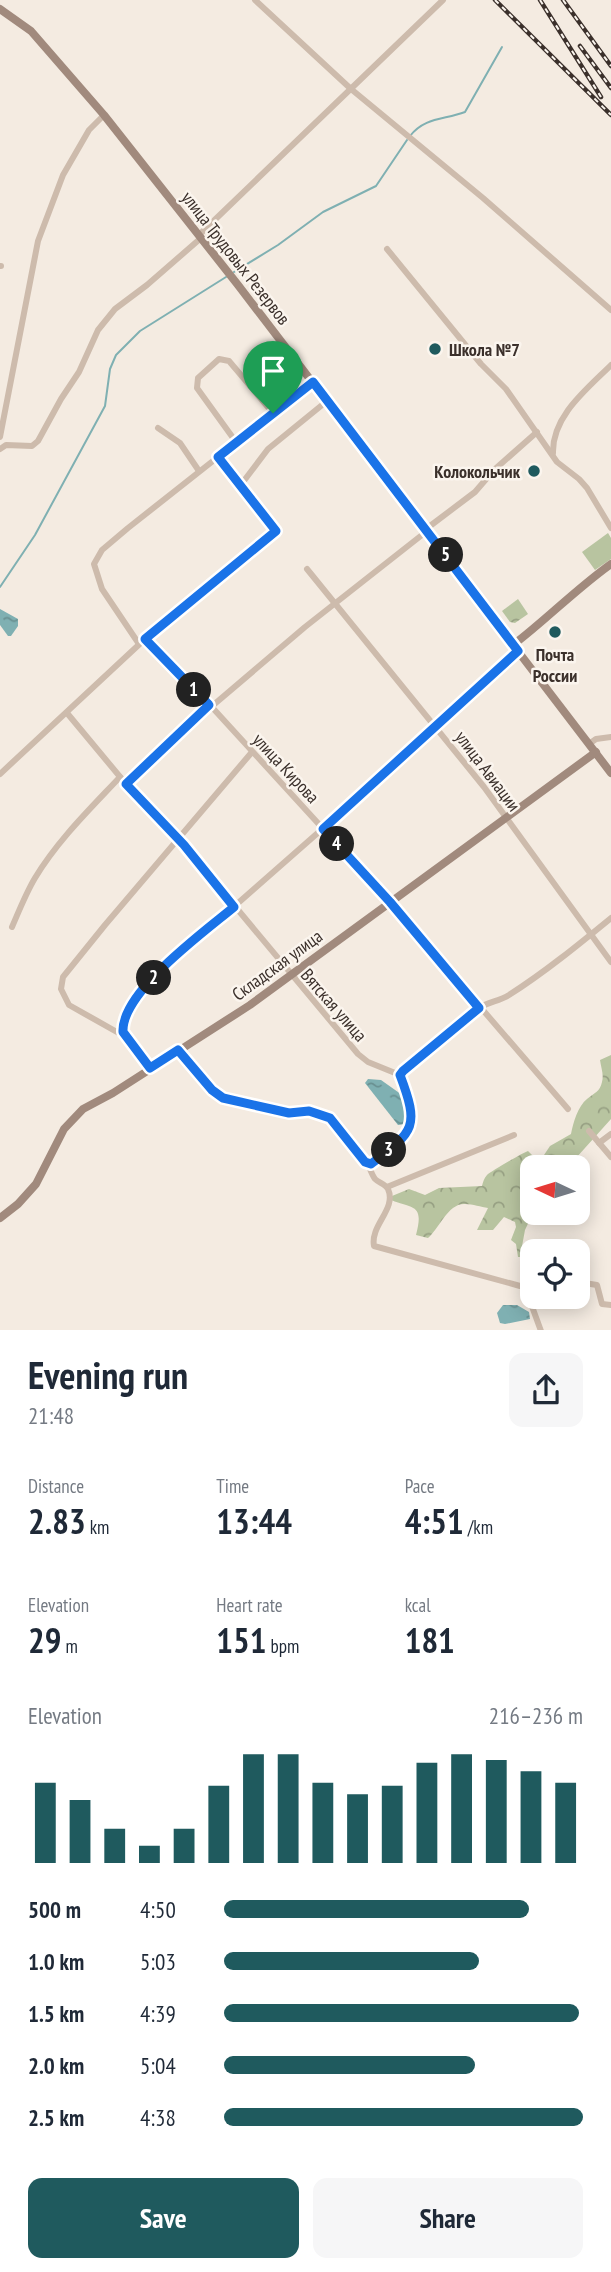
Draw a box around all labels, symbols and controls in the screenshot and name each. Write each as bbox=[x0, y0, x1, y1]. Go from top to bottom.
street label: улица Трудовых Резервов bbox=[177, 187, 295, 329]
place label: Школа №7 bbox=[449, 338, 520, 361]
pin bbox=[243, 341, 303, 413]
marker: Школа №7 bbox=[427, 341, 443, 357]
icon: arrive bbox=[254, 352, 292, 390]
place label: Колокольчик bbox=[434, 460, 521, 483]
marker: Колокольчик bbox=[526, 463, 542, 479]
pin: 5 bbox=[428, 538, 464, 572]
text: 5 bbox=[441, 542, 450, 566]
marker: Почта России bbox=[547, 624, 563, 640]
place label: Почта России bbox=[533, 643, 577, 687]
pin: 1 bbox=[176, 672, 212, 708]
text: 1 bbox=[189, 677, 198, 701]
street label: улица Авиации bbox=[450, 726, 526, 816]
street label: улица Кирова bbox=[248, 728, 324, 808]
pin: 4 bbox=[320, 826, 354, 862]
text: 4 bbox=[332, 831, 341, 855]
street label: Складская улица bbox=[227, 924, 327, 1006]
pin: 2 bbox=[136, 960, 172, 996]
street label: Вятская улица bbox=[296, 964, 372, 1046]
text: 2 bbox=[149, 965, 158, 989]
pin: 3 bbox=[372, 1132, 406, 1168]
text: 3 bbox=[384, 1137, 393, 1161]
north arrow bbox=[520, 1155, 590, 1225]
map controls bbox=[520, 1155, 590, 1309]
button: locate bbox=[520, 1239, 590, 1309]
text: Evening run bbox=[28, 1350, 188, 1399]
button: share bbox=[509, 1353, 583, 1427]
text: 21:48 bbox=[28, 1401, 74, 1430]
text: Distance bbox=[28, 1474, 84, 1498]
text: Time bbox=[216, 1474, 249, 1498]
text: Pace bbox=[405, 1474, 435, 1498]
text: 2.83 bbox=[28, 1498, 86, 1544]
text: 13:44 bbox=[216, 1498, 292, 1544]
text: 4:51 bbox=[405, 1498, 464, 1544]
text: km bbox=[86, 1515, 109, 1539]
text: /km bbox=[464, 1515, 493, 1539]
text: Elevation bbox=[28, 1593, 89, 1617]
text: Heart rate bbox=[216, 1593, 283, 1617]
text: kcal bbox=[405, 1593, 431, 1617]
text: 29 bbox=[28, 1617, 61, 1663]
text: 151 bbox=[216, 1617, 267, 1663]
text: 181 bbox=[405, 1617, 455, 1663]
text: m bbox=[61, 1634, 78, 1658]
text: bpm bbox=[267, 1634, 299, 1658]
text: Elevation bbox=[28, 1701, 102, 1730]
text: 216–236 m bbox=[489, 1701, 583, 1730]
text: 500 m bbox=[28, 1895, 81, 1924]
text: 4:50 bbox=[140, 1895, 176, 1924]
text: 1.0 km bbox=[28, 1947, 84, 1976]
text: 5:03 bbox=[140, 1947, 176, 1976]
text: 1.5 km bbox=[28, 1999, 84, 2028]
text: 4:39 bbox=[140, 1999, 176, 2028]
text: 2.0 km bbox=[28, 2051, 84, 2080]
text: 5:04 bbox=[140, 2051, 176, 2080]
text: 2.5 km bbox=[28, 2103, 84, 2132]
text: 4:38 bbox=[140, 2103, 176, 2132]
button: Save bbox=[28, 2178, 299, 2258]
button: Share bbox=[313, 2178, 583, 2258]

